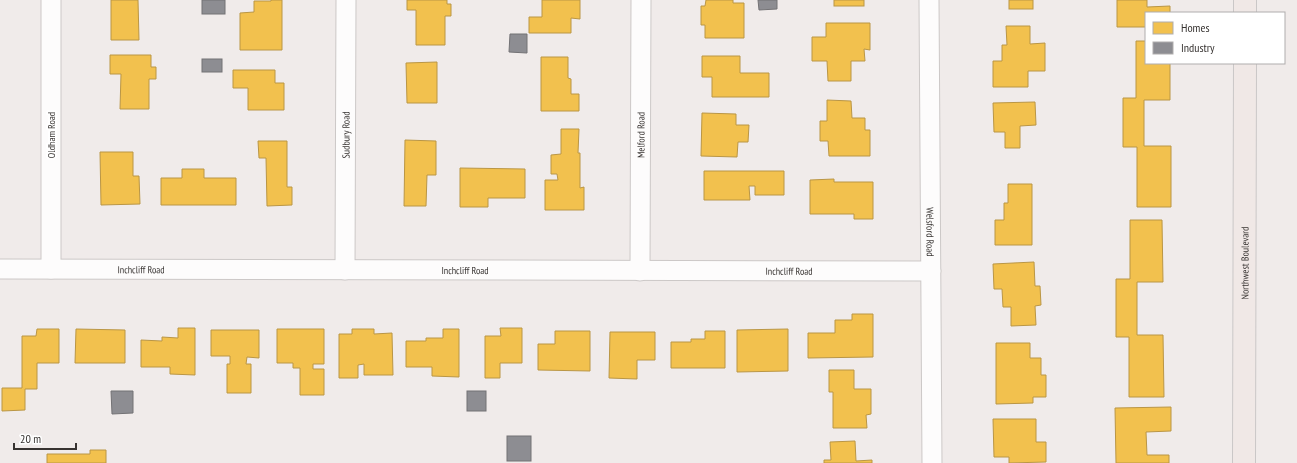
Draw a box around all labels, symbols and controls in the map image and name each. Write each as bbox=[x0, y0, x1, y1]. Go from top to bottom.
legend bbox=[1145, 12, 1285, 64]
text: Homes bbox=[1181, 20, 1209, 35]
text: Industry bbox=[1181, 40, 1215, 55]
street label: Sudbury Road bbox=[339, 111, 352, 159]
street label: Oldham Road bbox=[45, 112, 58, 158]
street label: Melford Road bbox=[634, 112, 647, 158]
street label: Welsford Road bbox=[924, 207, 937, 257]
street label: Northwest Boulevard bbox=[1238, 227, 1251, 299]
street label: Inchcliff Road bbox=[117, 263, 165, 276]
street label: Inchcliff Road bbox=[441, 263, 489, 277]
street label: Inchcliff Road bbox=[765, 264, 813, 277]
scale bar bbox=[14, 425, 76, 451]
text: 20 m bbox=[20, 431, 41, 446]

